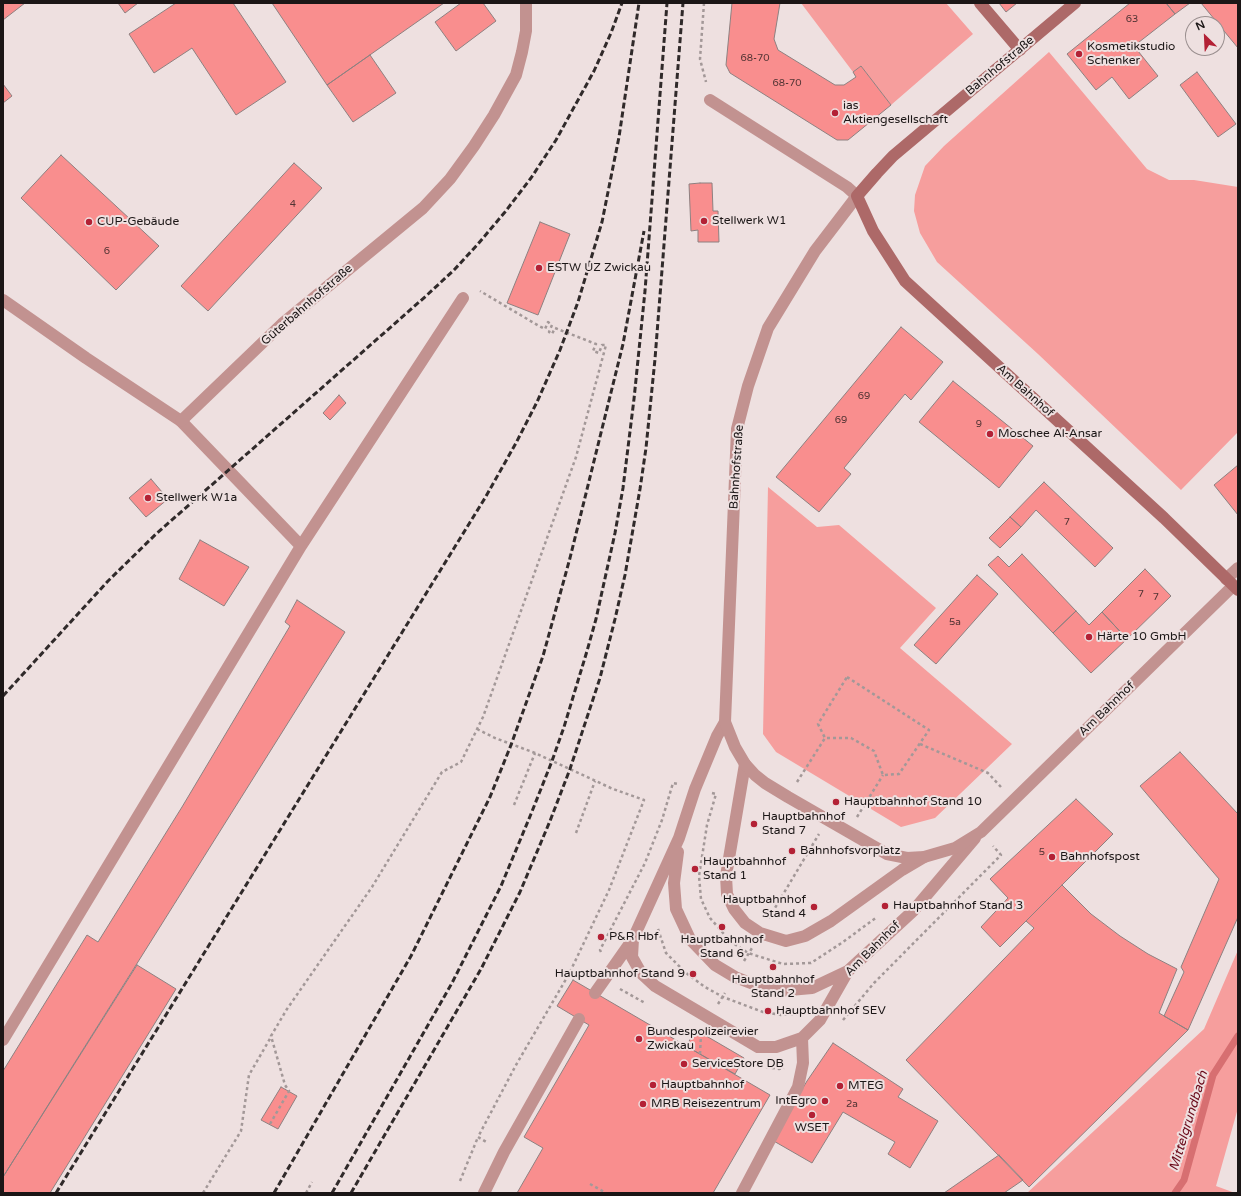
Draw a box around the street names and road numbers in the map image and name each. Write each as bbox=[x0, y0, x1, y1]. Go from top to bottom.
street label: Bahnhofstraße bbox=[963, 33, 1037, 99]
street label: Güterbahnhofstraße bbox=[258, 261, 356, 349]
street label: Am Bahnhof bbox=[993, 362, 1057, 420]
street label: Bahnhofstraße bbox=[727, 424, 747, 510]
street label: Am Bahnhof bbox=[1076, 679, 1138, 739]
street label: Am Bahnhof bbox=[843, 919, 903, 979]

